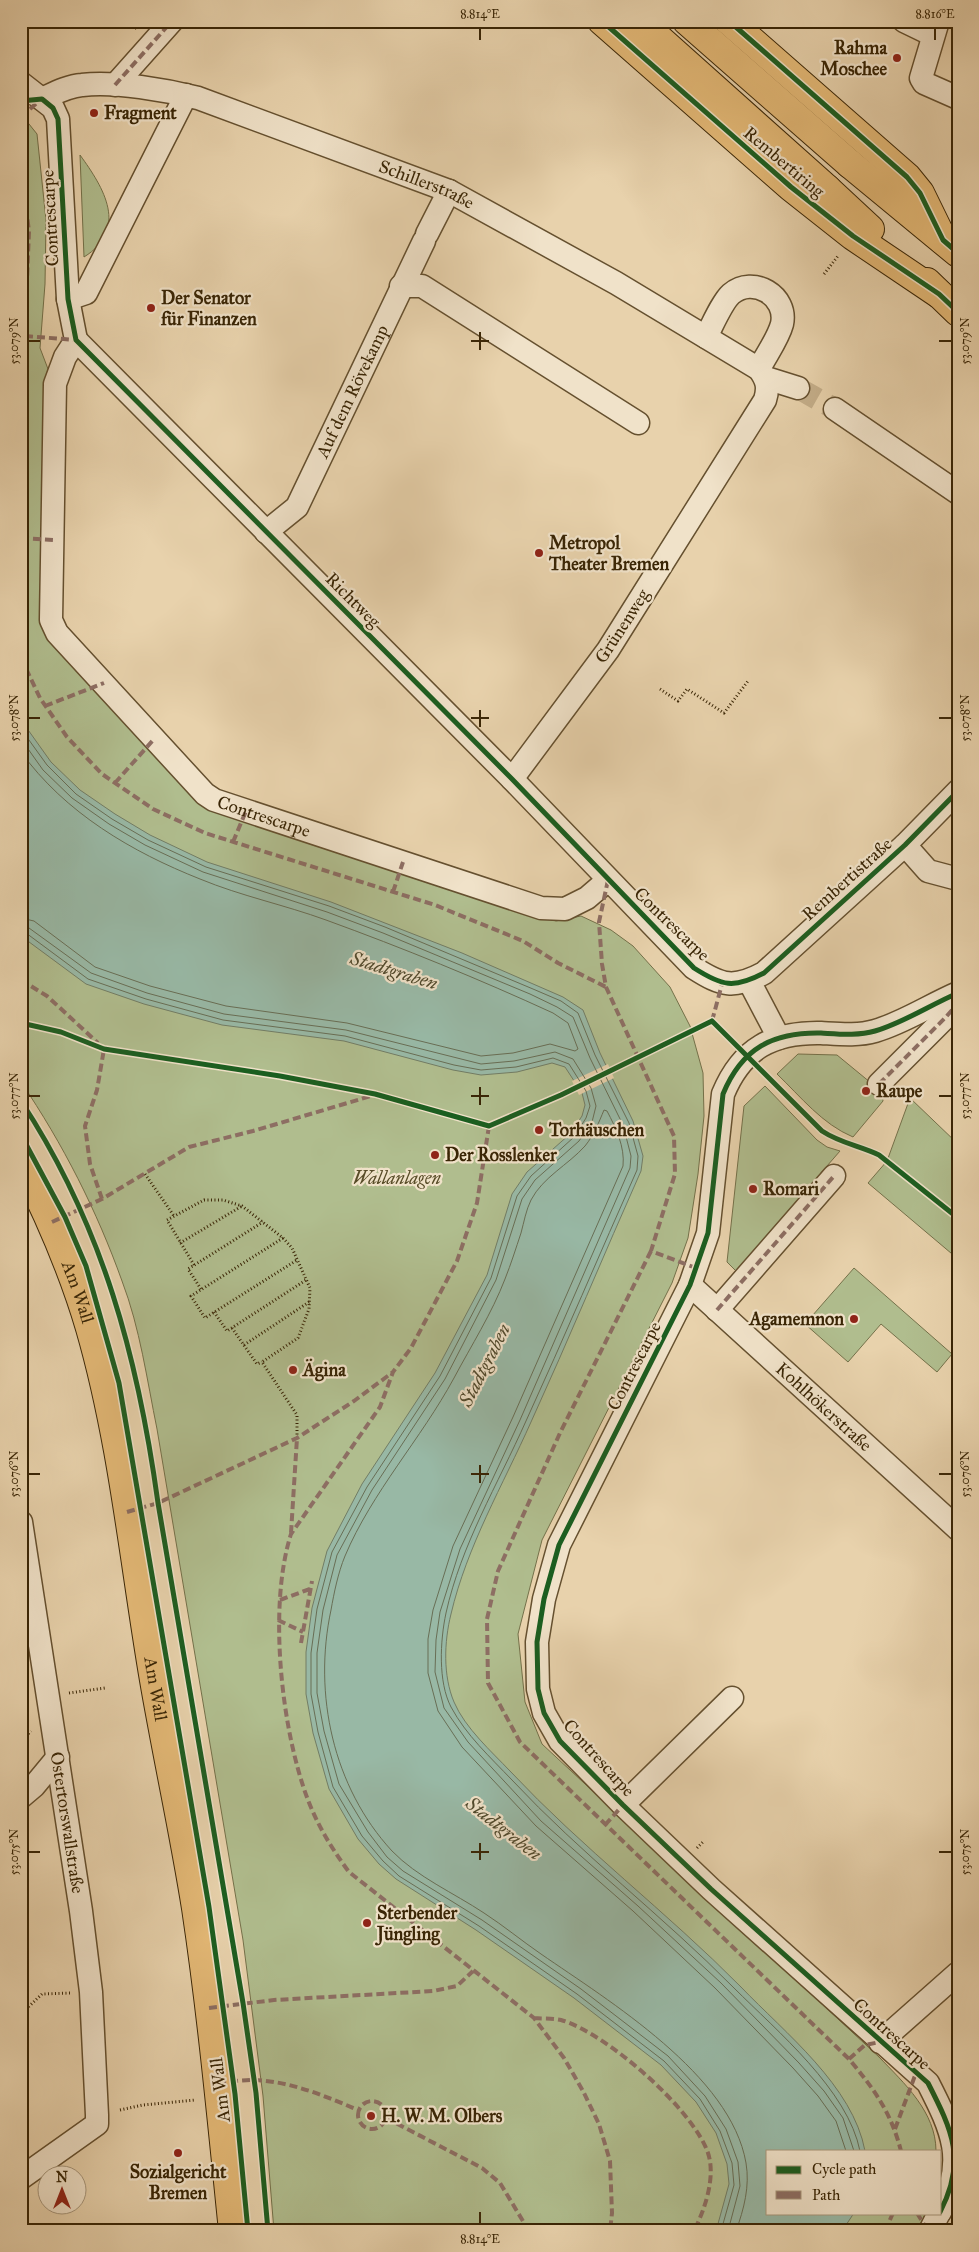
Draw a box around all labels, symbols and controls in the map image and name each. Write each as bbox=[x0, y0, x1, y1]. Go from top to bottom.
text: 8.814°E bbox=[460, 7, 500, 21]
text: 8.816°E bbox=[915, 7, 955, 21]
place label: Rahma Moschee bbox=[820, 37, 887, 80]
marker: Rahma Moschee bbox=[891, 52, 903, 64]
place label: Fragment bbox=[104, 102, 177, 125]
marker: Fragment bbox=[88, 107, 100, 119]
street label: Rembertiring bbox=[738, 122, 830, 203]
street label: Schillerstraße bbox=[376, 155, 478, 214]
street label: Contrescarpe bbox=[36, 169, 64, 267]
place label: Der Senator für Finanzen bbox=[160, 287, 257, 330]
marker: Der Senator für Finanzen bbox=[145, 302, 157, 314]
text: 53.079°N bbox=[7, 317, 21, 365]
text: 53.079°N bbox=[958, 317, 972, 365]
street label: Auf dem Rövekamp bbox=[311, 321, 393, 462]
place label: Metropol Theater Bremen bbox=[548, 532, 669, 575]
marker: Metropol Theater Bremen bbox=[533, 547, 545, 559]
street label: Richtweg bbox=[320, 568, 386, 633]
street label: Grünenweg bbox=[590, 584, 655, 668]
text: 53.078°N bbox=[7, 694, 21, 742]
text: 53.078°N bbox=[958, 694, 972, 742]
street label: Contrescarpe bbox=[214, 791, 313, 842]
street label: Rembertistraße bbox=[797, 833, 897, 925]
street label: Contrescarpe bbox=[630, 883, 714, 965]
water label: Stadtgraben bbox=[347, 946, 440, 995]
text: 53.077°N bbox=[7, 1072, 21, 1120]
text: 53.077°N bbox=[958, 1072, 972, 1120]
place label: Raupe bbox=[876, 1080, 923, 1103]
marker: Raupe bbox=[860, 1085, 872, 1097]
place label: Torhäuschen bbox=[548, 1119, 644, 1141]
marker: Torhäuschen bbox=[533, 1124, 545, 1136]
place label: Der Rosslenker bbox=[445, 1144, 558, 1166]
marker: Der Rosslenker bbox=[429, 1149, 441, 1161]
park label: Wallanlagen bbox=[353, 1167, 442, 1189]
place label: Romari bbox=[763, 1178, 820, 1200]
marker: Romari bbox=[747, 1183, 759, 1195]
street label: Am Wall bbox=[57, 1257, 99, 1326]
place label: Agamemnon bbox=[749, 1308, 844, 1331]
marker: Agamemnon bbox=[848, 1313, 860, 1325]
street label: Contrescarpe bbox=[602, 1318, 666, 1414]
water label: Stadtgraben bbox=[453, 1320, 515, 1411]
place label: Ägina bbox=[302, 1358, 346, 1382]
street label: Kohlhökerstraße bbox=[771, 1358, 876, 1456]
marker: Ägina bbox=[287, 1364, 299, 1376]
text: 53.076°N bbox=[7, 1451, 21, 1497]
text: 53.076°N bbox=[958, 1451, 972, 1497]
street label: Am Wall bbox=[139, 1654, 172, 1723]
street label: Contrescarpe bbox=[558, 1715, 640, 1801]
street label: Ostertorswallstraße bbox=[46, 1750, 89, 1895]
water label: Stadtgraben bbox=[460, 1791, 546, 1865]
text: 53.075°N bbox=[7, 1829, 21, 1875]
text: 53.075°N bbox=[958, 1829, 972, 1875]
place label: Sterbender Jüngling bbox=[375, 1902, 458, 1946]
marker: Sterbender Jüngling bbox=[361, 1917, 373, 1929]
street label: Contrescarpe bbox=[849, 1993, 935, 2075]
street label: Am Wall bbox=[205, 2056, 235, 2124]
place label: H. W. M. Olbers bbox=[381, 2105, 503, 2127]
marker: H. W. M. Olbers bbox=[365, 2110, 377, 2122]
marker: Sozialgericht Bremen bbox=[172, 2147, 184, 2159]
legend bbox=[766, 2150, 942, 2214]
text: Cycle path bbox=[812, 2160, 877, 2178]
place label: Sozialgericht Bremen bbox=[130, 2161, 227, 2204]
north arrow bbox=[38, 2164, 88, 2214]
text: N bbox=[56, 2169, 68, 2186]
text: Path bbox=[812, 2186, 841, 2204]
text: 8.814°E bbox=[460, 2232, 500, 2246]

